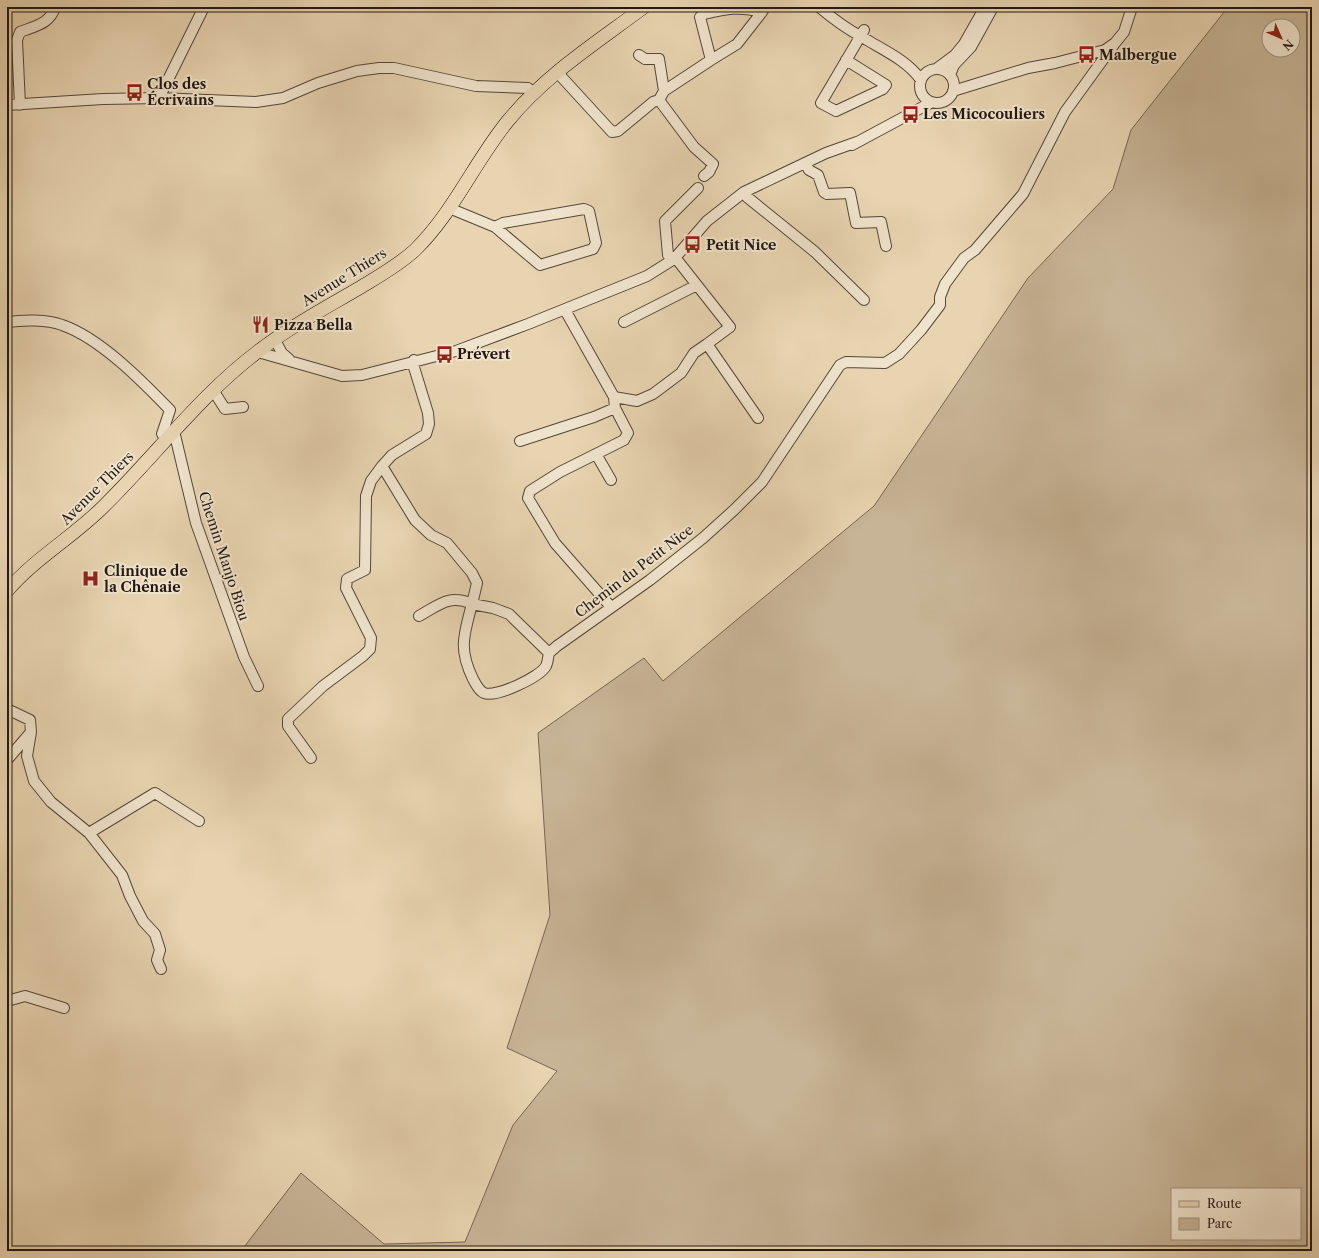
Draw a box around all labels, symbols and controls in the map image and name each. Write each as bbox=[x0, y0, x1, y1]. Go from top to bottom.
north arrow bbox=[1261, 18, 1301, 58]
text: N bbox=[1279, 37, 1296, 54]
bus stop icon: Malbergue bbox=[1076, 45, 1096, 65]
place label: Malbergue bbox=[1099, 46, 1177, 64]
place label: Clos des Écrivains bbox=[147, 75, 214, 109]
bus stop icon: Clos des Écrivains bbox=[124, 82, 144, 102]
bus stop icon: Les Micocouliers bbox=[900, 104, 920, 124]
place label: Les Micocouliers bbox=[923, 105, 1045, 123]
bus stop icon: Petit Nice bbox=[683, 235, 703, 255]
place label: Petit Nice bbox=[706, 236, 776, 254]
street label: Avenue Thiers bbox=[297, 244, 390, 311]
restaurant icon: Pizza Bella bbox=[251, 315, 271, 335]
place label: Pizza Bella bbox=[274, 316, 354, 334]
bus stop icon: Prévert bbox=[434, 344, 454, 364]
place label: Prévert bbox=[457, 345, 511, 363]
street label: Avenue Thiers bbox=[56, 448, 137, 529]
street label: Chemin Manjo Biou bbox=[195, 489, 254, 623]
street label: Chemin du Petit Nice bbox=[571, 521, 697, 621]
place label: Clinique de la Chênaie bbox=[104, 562, 188, 596]
hospital icon: Clinique de la Chênaie bbox=[81, 569, 101, 589]
legend bbox=[1171, 1188, 1301, 1240]
text: Route bbox=[1207, 1196, 1242, 1211]
text: Parc bbox=[1207, 1216, 1232, 1231]

